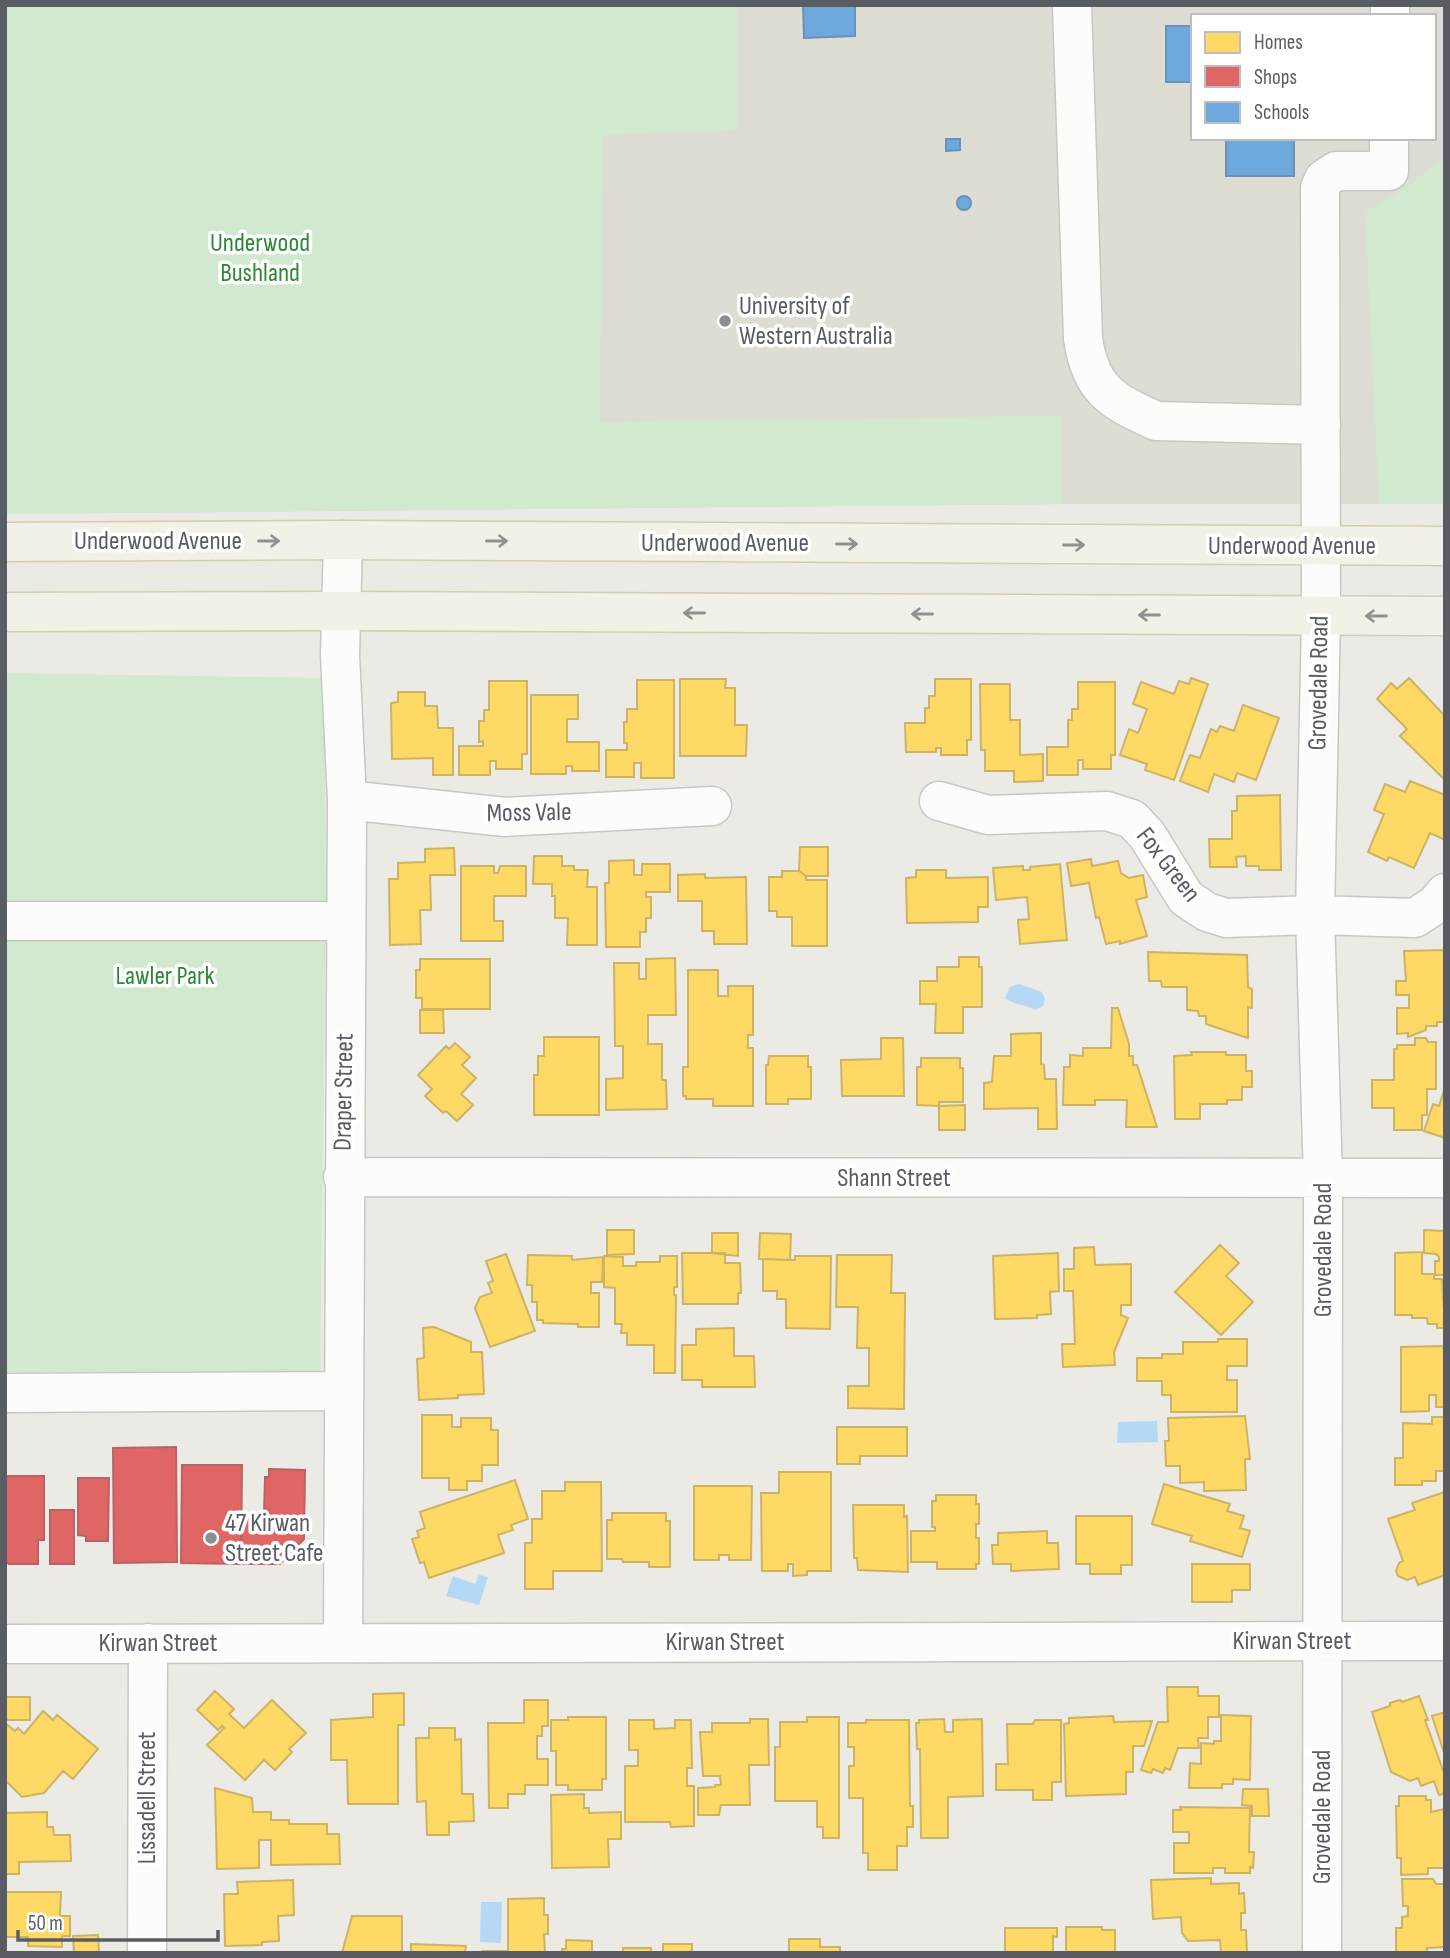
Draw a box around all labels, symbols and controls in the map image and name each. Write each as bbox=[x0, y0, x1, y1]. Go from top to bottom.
legend bbox=[1191, 14, 1436, 140]
text: Homes bbox=[1254, 30, 1303, 55]
text: Shops bbox=[1254, 65, 1297, 90]
text: Schools bbox=[1254, 100, 1309, 125]
park label: Underwood Bushland bbox=[210, 228, 310, 289]
place label: University of Western Australia bbox=[739, 291, 893, 352]
marker: University of Western Australia bbox=[717, 313, 733, 329]
street label: Underwood Avenue bbox=[74, 526, 242, 557]
street label: Underwood Avenue bbox=[641, 528, 809, 559]
street label: Underwood Avenue bbox=[1208, 531, 1376, 562]
one-way arrow bbox=[258, 534, 281, 548]
one-way arrow bbox=[485, 534, 508, 548]
one-way arrow bbox=[835, 537, 858, 551]
one-way arrow bbox=[1063, 538, 1086, 552]
one-way arrow bbox=[683, 606, 706, 620]
one-way arrow bbox=[910, 607, 933, 621]
one-way arrow bbox=[1138, 608, 1161, 622]
one-way arrow bbox=[1365, 609, 1388, 623]
street label: Grovedale Road bbox=[1302, 615, 1336, 751]
street label: Moss Vale bbox=[486, 797, 572, 829]
street label: Fox Green bbox=[1129, 822, 1207, 908]
park label: Lawler Park bbox=[115, 961, 215, 992]
street label: Draper Street bbox=[327, 1033, 361, 1151]
street label: Shann Street bbox=[837, 1163, 951, 1194]
street label: Grovedale Road bbox=[1308, 1183, 1339, 1317]
place label: 47 Kirwan Street Cafe bbox=[225, 1508, 324, 1569]
marker: 47 Kirwan Street Cafe bbox=[203, 1530, 219, 1546]
street label: Kirwan Street bbox=[1233, 1626, 1352, 1657]
street label: Kirwan Street bbox=[666, 1627, 785, 1658]
street label: Kirwan Street bbox=[99, 1628, 218, 1659]
street label: Lissadell Street bbox=[132, 1732, 163, 1864]
street label: Grovedale Road bbox=[1307, 1750, 1338, 1884]
scale bar bbox=[18, 1898, 217, 1942]
text: 50 m bbox=[28, 1911, 63, 1936]

